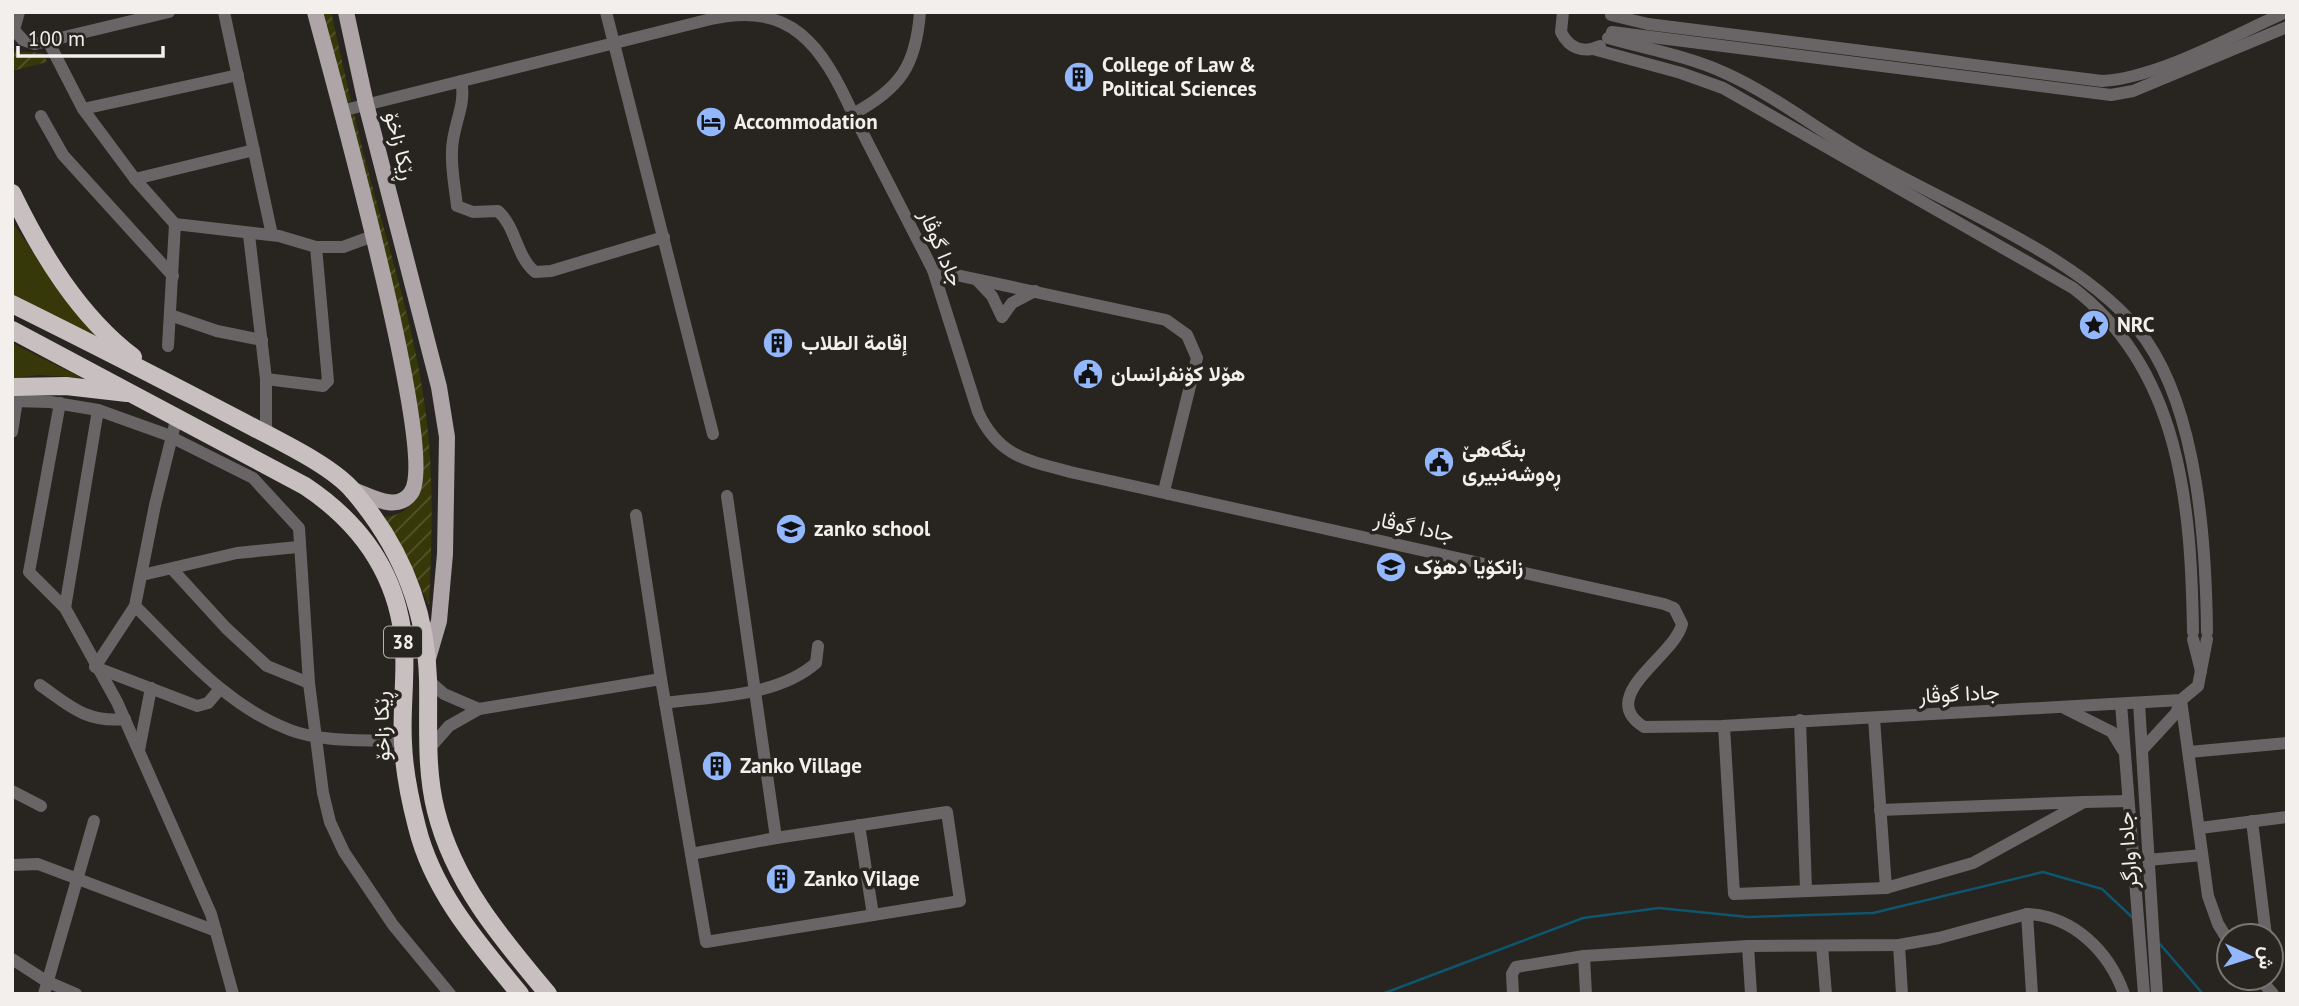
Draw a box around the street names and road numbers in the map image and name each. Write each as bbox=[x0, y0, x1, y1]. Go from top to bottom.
street label: ڕێکا زاخۆ bbox=[375, 109, 422, 184]
street label: جادا گوڤار bbox=[913, 204, 970, 290]
street label: جادا گوڤار bbox=[1371, 505, 1457, 548]
road number: 38 bbox=[384, 626, 422, 657]
street label: جادا گوڤار bbox=[1917, 678, 2000, 709]
street label: ڕێکا زاخۆ bbox=[367, 691, 400, 761]
street label: جادا وارگر bbox=[2111, 811, 2144, 890]

